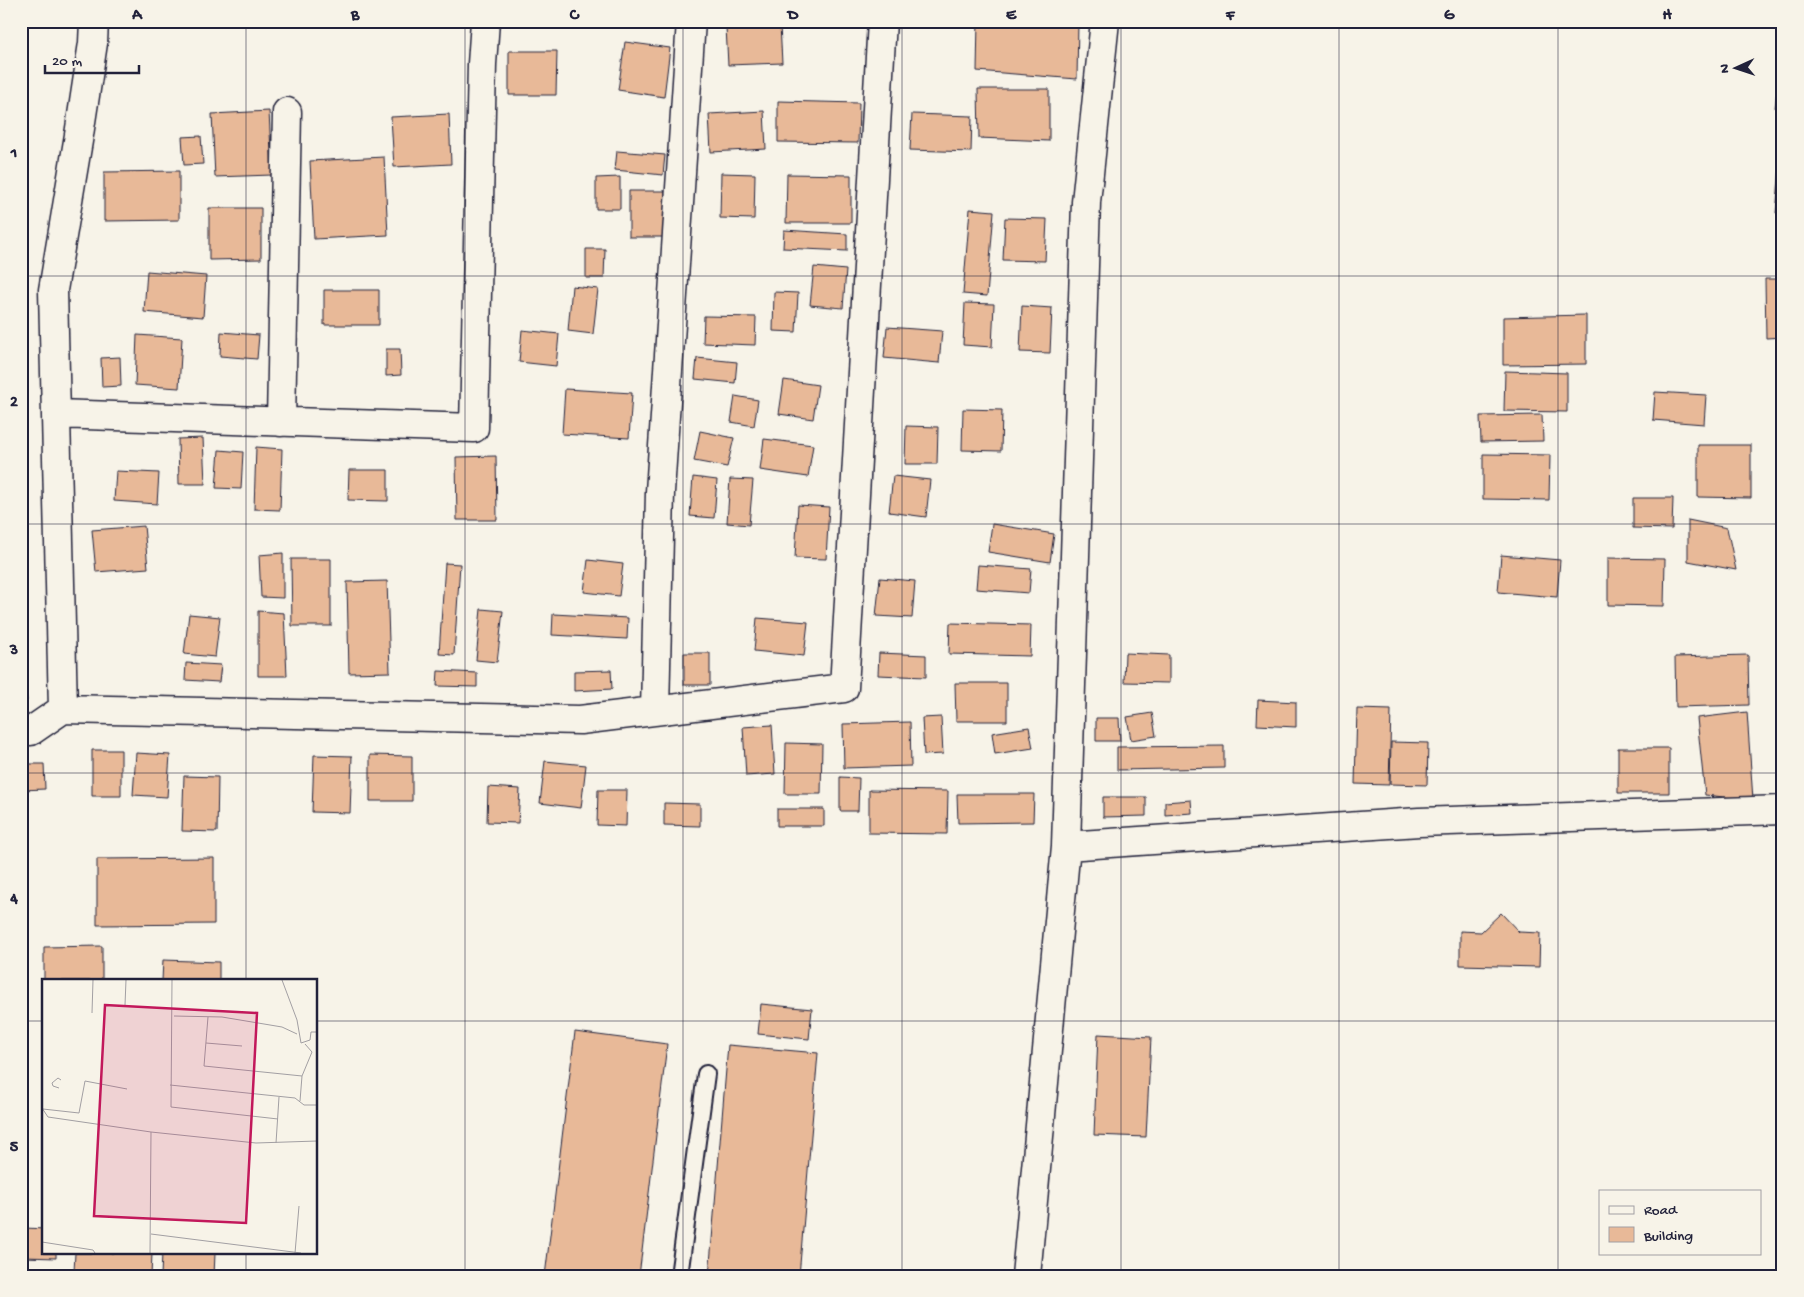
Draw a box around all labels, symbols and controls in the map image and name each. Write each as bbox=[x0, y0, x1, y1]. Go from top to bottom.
text: A bbox=[131, 7, 143, 26]
text: B bbox=[350, 7, 360, 26]
text: C bbox=[569, 7, 580, 26]
text: D bbox=[786, 7, 799, 26]
text: E bbox=[1006, 7, 1017, 26]
text: F bbox=[1225, 7, 1236, 26]
text: G bbox=[1444, 7, 1455, 26]
text: H bbox=[1662, 7, 1672, 26]
scale bar bbox=[45, 42, 139, 74]
north arrow bbox=[1712, 42, 1762, 92]
text: 20 m bbox=[52, 53, 82, 71]
text: N bbox=[1717, 64, 1734, 74]
text: 1 bbox=[10, 145, 17, 164]
text: 2 bbox=[10, 394, 18, 413]
text: 3 bbox=[9, 642, 18, 661]
text: 4 bbox=[9, 891, 18, 910]
inset map bbox=[42, 979, 318, 1254]
text: 5 bbox=[10, 1139, 19, 1158]
legend bbox=[1599, 1190, 1762, 1254]
text: Road bbox=[1644, 1202, 1678, 1220]
text: Building bbox=[1643, 1228, 1693, 1246]

